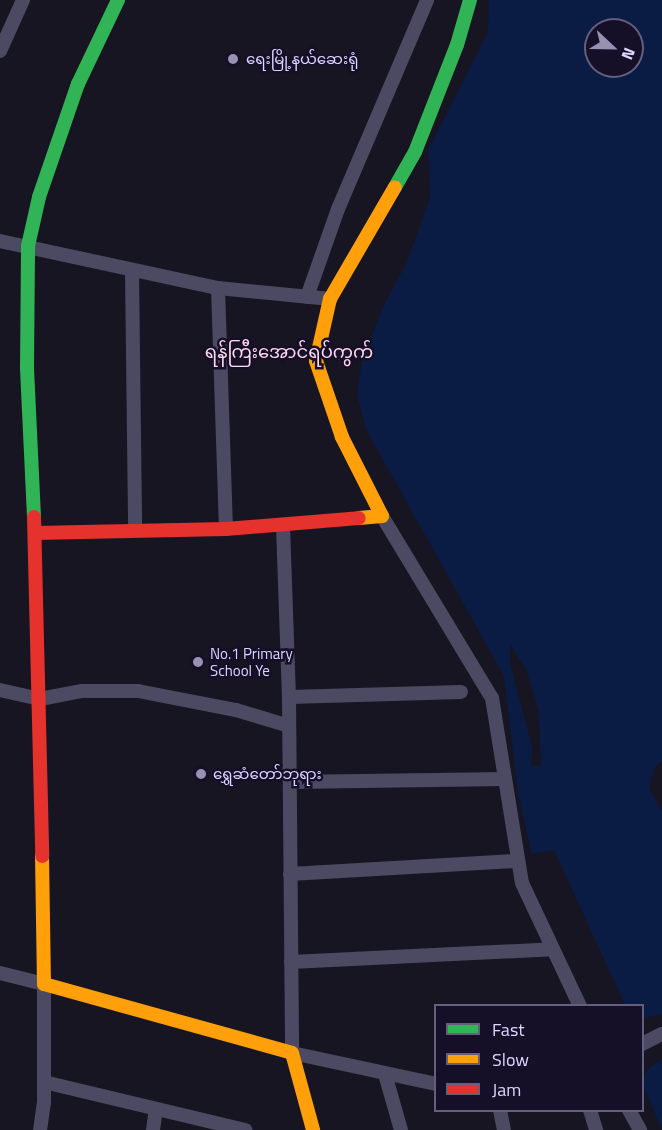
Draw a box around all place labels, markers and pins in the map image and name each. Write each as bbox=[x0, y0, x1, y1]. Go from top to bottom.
marker: ရေးမြို့နယ်ဆေးရုံ bbox=[224, 50, 242, 68]
place label: ရေးမြို့နယ်ဆေးရုံ bbox=[246, 50, 358, 68]
place label: No.1 Primary School Ye bbox=[210, 644, 293, 679]
marker: No.1 Primary School Ye bbox=[191, 655, 205, 669]
place label: ရွှေဆံတော်ဘုရား bbox=[213, 765, 322, 783]
marker: ရွှေဆံတော်ဘုရား bbox=[194, 767, 208, 781]

